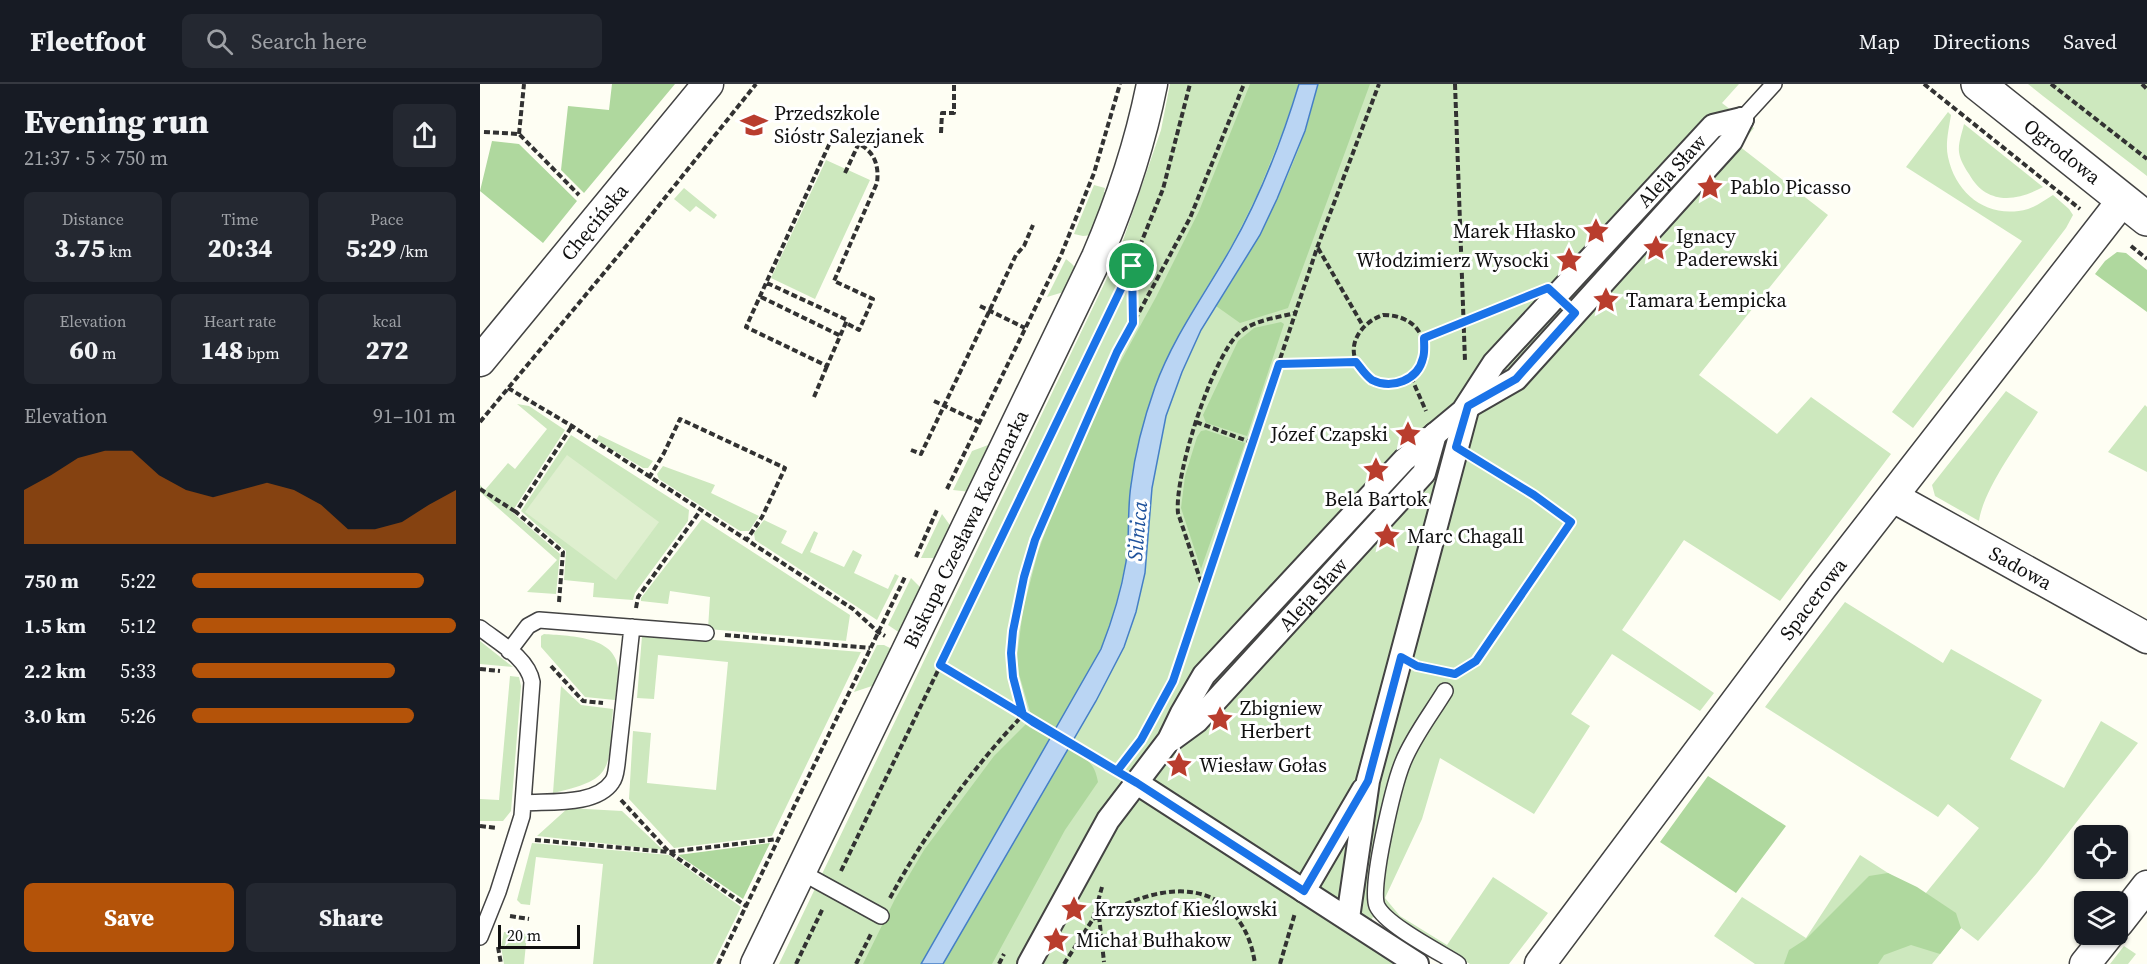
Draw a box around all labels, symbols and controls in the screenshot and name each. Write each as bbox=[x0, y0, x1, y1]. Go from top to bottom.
search box bbox=[182, 14, 602, 68]
text: Fleetfoot bbox=[30, 22, 146, 60]
icon: search bbox=[203, 25, 236, 58]
text: Search here bbox=[251, 26, 367, 56]
text: Map bbox=[1859, 27, 1900, 56]
text: Directions bbox=[1933, 27, 2030, 56]
text: Saved bbox=[2063, 27, 2117, 56]
text: Evening run bbox=[24, 99, 209, 144]
place label: Przedszkole Sióstr Salezjanek bbox=[774, 99, 924, 150]
button: share bbox=[393, 104, 456, 167]
school or university icon: Przedszkole Sióstr Salezjanek bbox=[739, 110, 769, 140]
street label: Ogrodowa bbox=[2018, 112, 2107, 191]
street label: Aleja Sław bbox=[1631, 127, 1713, 214]
text: 21:37 · 5 × 750 m bbox=[24, 144, 168, 172]
place icon: Pablo Picasso bbox=[1695, 172, 1725, 202]
place label: Pablo Picasso bbox=[1730, 173, 1851, 201]
street label: Chęcińska bbox=[554, 177, 635, 267]
text: Distance bbox=[62, 208, 124, 230]
text: Time bbox=[221, 208, 259, 230]
text: Pace bbox=[370, 208, 404, 230]
place icon: Marek Hłasko bbox=[1581, 216, 1611, 246]
place label: Marek Hłasko bbox=[1453, 217, 1576, 245]
place label: Ignacy Paderewski bbox=[1676, 222, 1778, 273]
text: 3.75 bbox=[54, 230, 105, 266]
text: 20:34 bbox=[207, 230, 273, 266]
text: 5:29 bbox=[346, 230, 396, 266]
place icon: Ignacy Paderewski bbox=[1641, 233, 1671, 263]
text: km bbox=[105, 240, 132, 262]
text: /km bbox=[396, 240, 428, 262]
pin bbox=[1106, 240, 1157, 291]
place icon: Włodzimierz Wysocki bbox=[1554, 245, 1584, 275]
place label: Włodzimierz Wysocki bbox=[1356, 246, 1549, 274]
icon: arrive bbox=[1115, 249, 1148, 282]
place icon: Tamara Łempicka bbox=[1591, 285, 1621, 315]
place label: Tamara Łempicka bbox=[1626, 286, 1787, 314]
text: Elevation bbox=[60, 310, 126, 332]
text: Heart rate bbox=[204, 310, 276, 332]
text: kcal bbox=[372, 310, 402, 332]
text: 60 bbox=[70, 332, 98, 368]
text: 148 bbox=[200, 332, 243, 368]
text: 272 bbox=[366, 332, 408, 368]
text: m bbox=[98, 342, 116, 364]
text: bpm bbox=[243, 342, 280, 364]
text: Elevation bbox=[24, 402, 108, 430]
text: 91–101 m bbox=[373, 402, 456, 430]
street label: Biskupa Czesława Kaczmarka bbox=[896, 404, 1036, 653]
place icon: Józef Czapski bbox=[1393, 419, 1423, 449]
place label: Józef Czapski bbox=[1270, 420, 1388, 448]
place icon: Bela Bartok bbox=[1361, 455, 1391, 485]
place label: Bela Bartok bbox=[1325, 485, 1428, 513]
water label: Silnica bbox=[1120, 500, 1154, 562]
place icon: Marc Chagall bbox=[1372, 521, 1402, 551]
place label: Marc Chagall bbox=[1407, 522, 1524, 550]
street label: Sadowa bbox=[1984, 539, 2058, 597]
street label: Aleja Sław bbox=[1272, 551, 1354, 637]
street label: Spacerowa bbox=[1773, 551, 1854, 646]
text: 750 m bbox=[24, 567, 79, 595]
text: 5:22 bbox=[120, 567, 156, 595]
text: 1.5 km bbox=[24, 612, 86, 640]
text: 5:12 bbox=[120, 612, 156, 640]
text: 2.2 km bbox=[24, 657, 86, 685]
text: 5:33 bbox=[120, 657, 156, 685]
place label: Zbigniew Herbert bbox=[1240, 694, 1323, 745]
text: 3.0 km bbox=[24, 702, 86, 730]
text: 5:26 bbox=[120, 702, 156, 730]
place icon: Zbigniew Herbert bbox=[1205, 704, 1235, 734]
place icon: Wiesław Gołas bbox=[1164, 750, 1194, 780]
place label: Wiesław Gołas bbox=[1199, 751, 1327, 779]
map controls bbox=[2074, 825, 2128, 945]
button: locate bbox=[2074, 825, 2128, 879]
button: Save bbox=[24, 883, 234, 952]
button: Share bbox=[246, 883, 456, 952]
button: layers bbox=[2074, 891, 2128, 945]
place icon: Krzysztof Kieślowski bbox=[1059, 894, 1089, 924]
place label: Krzysztof Kieślowski bbox=[1094, 895, 1277, 923]
scale bar bbox=[498, 922, 580, 950]
text: 20 m bbox=[507, 924, 541, 946]
place icon: Michał Bułhakow bbox=[1041, 925, 1071, 955]
place label: Michał Bułhakow bbox=[1076, 926, 1232, 954]

